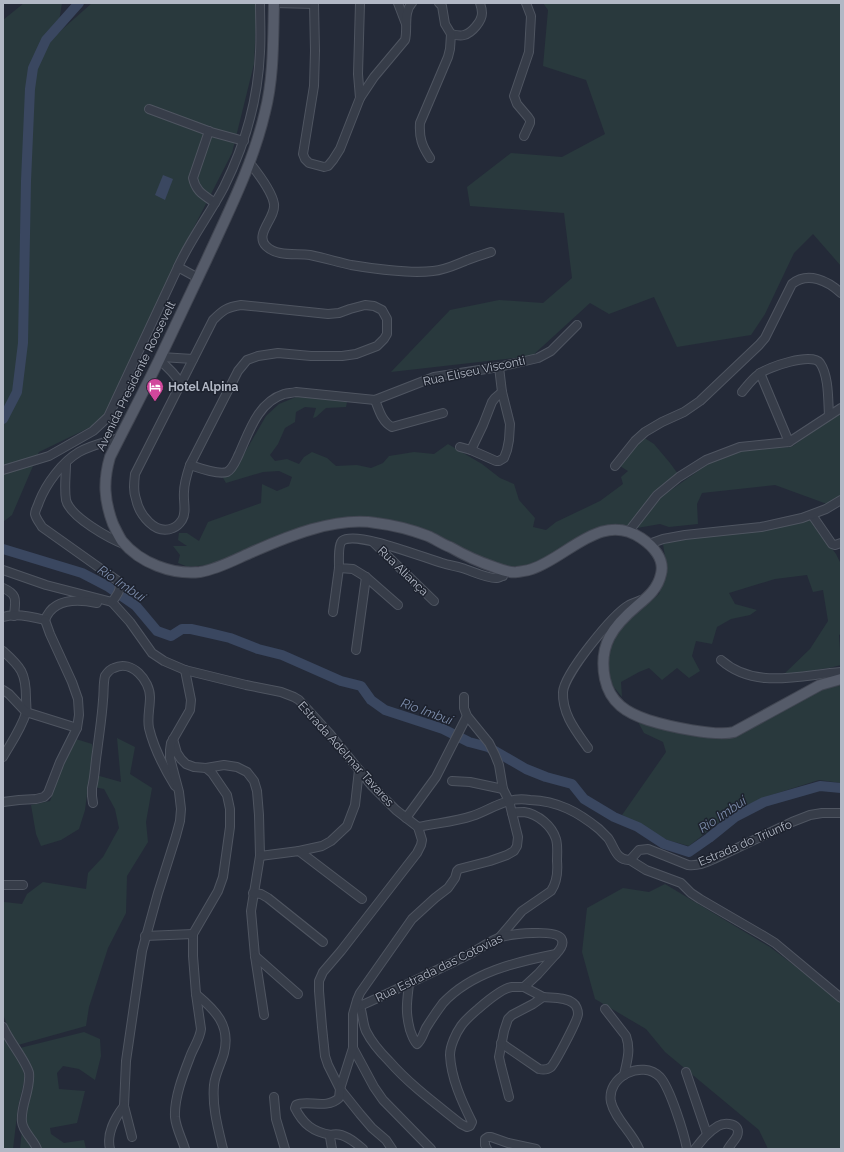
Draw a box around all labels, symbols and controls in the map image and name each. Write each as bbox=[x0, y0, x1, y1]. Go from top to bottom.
street label: Avenida Presidente Roosevelt bbox=[94, 299, 178, 453]
street label: Rua Eliseu Visconti bbox=[422, 353, 526, 389]
hotel icon: Hotel Alpina bbox=[145, 377, 165, 402]
place label: Hotel Alpina bbox=[168, 380, 238, 394]
street label: Rua Aliança bbox=[375, 543, 431, 599]
water label: Rio Imbuí bbox=[95, 562, 149, 605]
water label: Rio Imbuí bbox=[399, 695, 456, 728]
street label: Estrada Adelmar Tavares bbox=[295, 699, 397, 810]
water label: Rio Imbuí bbox=[696, 792, 750, 836]
street label: Estrada do Triunfo bbox=[696, 817, 794, 869]
street label: Rua Estrada das Cotovias bbox=[373, 931, 505, 1005]

